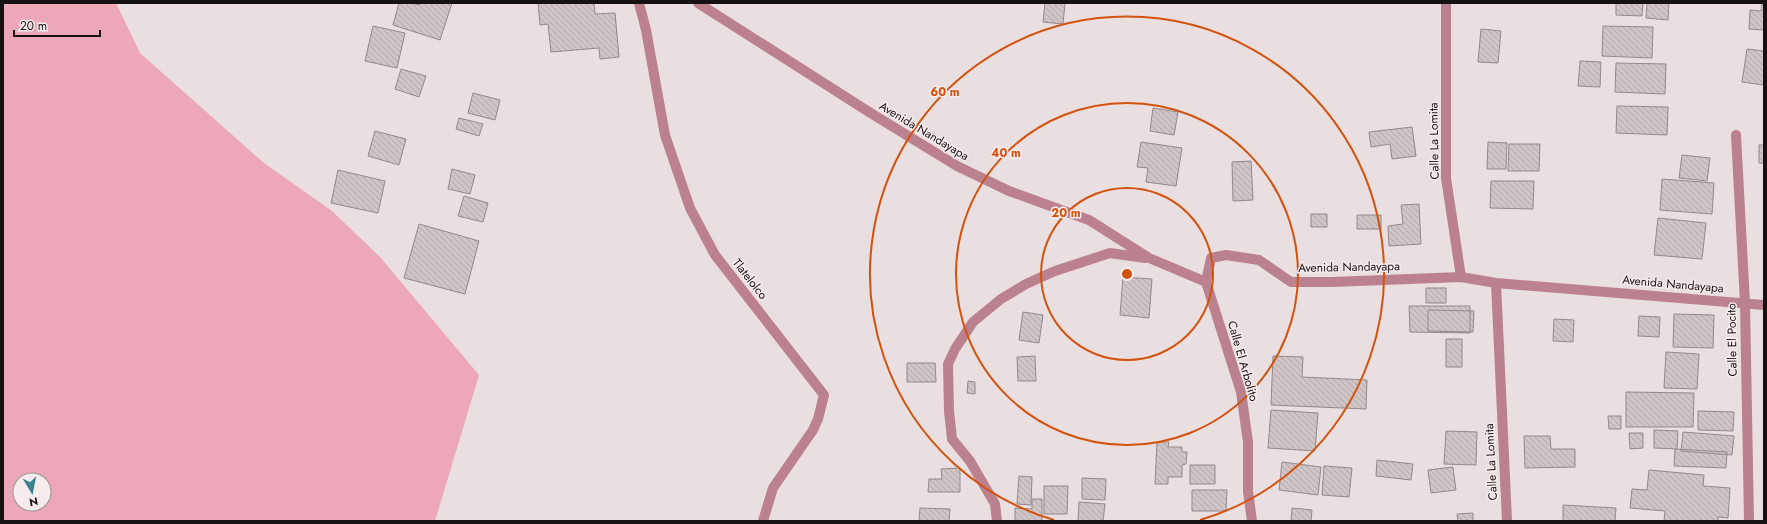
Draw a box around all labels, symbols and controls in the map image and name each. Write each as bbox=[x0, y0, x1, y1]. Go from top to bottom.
scale bar bbox=[14, 12, 100, 38]
text: 20 m bbox=[20, 17, 47, 35]
text: 60 m bbox=[930, 83, 960, 101]
street label: Avenida Nandayapa bbox=[876, 97, 972, 165]
street label: Calle La Lomita bbox=[1424, 102, 1444, 180]
text: 40 m bbox=[991, 144, 1021, 162]
text: 20 m bbox=[1051, 204, 1081, 222]
street label: Tlatelolco bbox=[728, 255, 772, 304]
street label: Avenida Nandayapa bbox=[1298, 257, 1400, 277]
centre of rings bbox=[1120, 267, 1134, 281]
street label: Avenida Nandayapa bbox=[1621, 271, 1725, 297]
street label: Calle El Pocito bbox=[1722, 303, 1742, 377]
street label: Calle El Arbolito bbox=[1223, 319, 1263, 404]
street label: Calle La Lomita bbox=[1480, 423, 1502, 501]
north arrow bbox=[12, 472, 52, 512]
text: N bbox=[28, 493, 39, 510]

